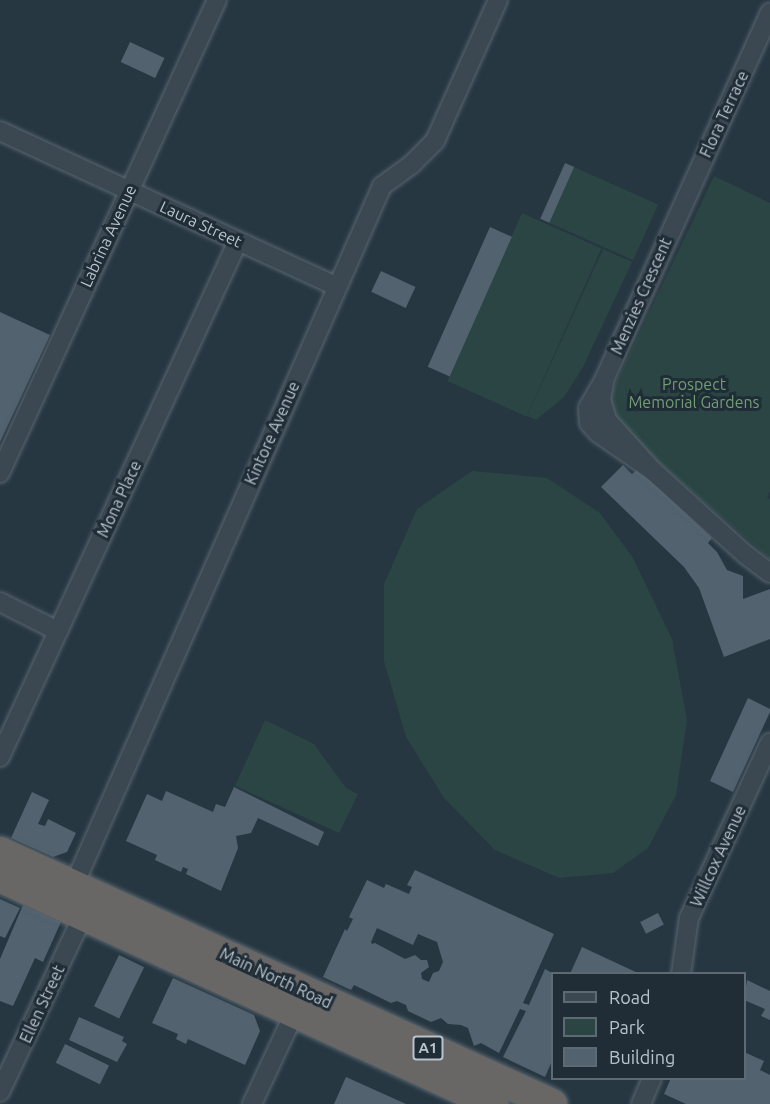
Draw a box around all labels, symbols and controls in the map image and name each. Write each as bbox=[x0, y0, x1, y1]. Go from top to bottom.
street label: Flora Terrace bbox=[696, 68, 752, 160]
street label: Labrina Avenue bbox=[76, 182, 140, 290]
street label: Laura Street bbox=[157, 197, 245, 251]
street label: Menzies Crescent bbox=[607, 235, 675, 357]
park label: Prospect Memorial Gardens bbox=[628, 374, 760, 412]
street label: Kintore Avenue bbox=[241, 378, 303, 488]
street label: Mona Place bbox=[93, 458, 145, 540]
street label: Willcox Avenue bbox=[686, 802, 750, 910]
street label: Main North Road bbox=[217, 944, 335, 1012]
street label: Ellen Street bbox=[16, 962, 68, 1046]
legend bbox=[551, 972, 746, 1080]
text: Road bbox=[609, 987, 651, 1007]
text: Park bbox=[609, 1017, 645, 1037]
road number: A1 bbox=[412, 1036, 444, 1060]
text: Building bbox=[609, 1047, 675, 1067]

